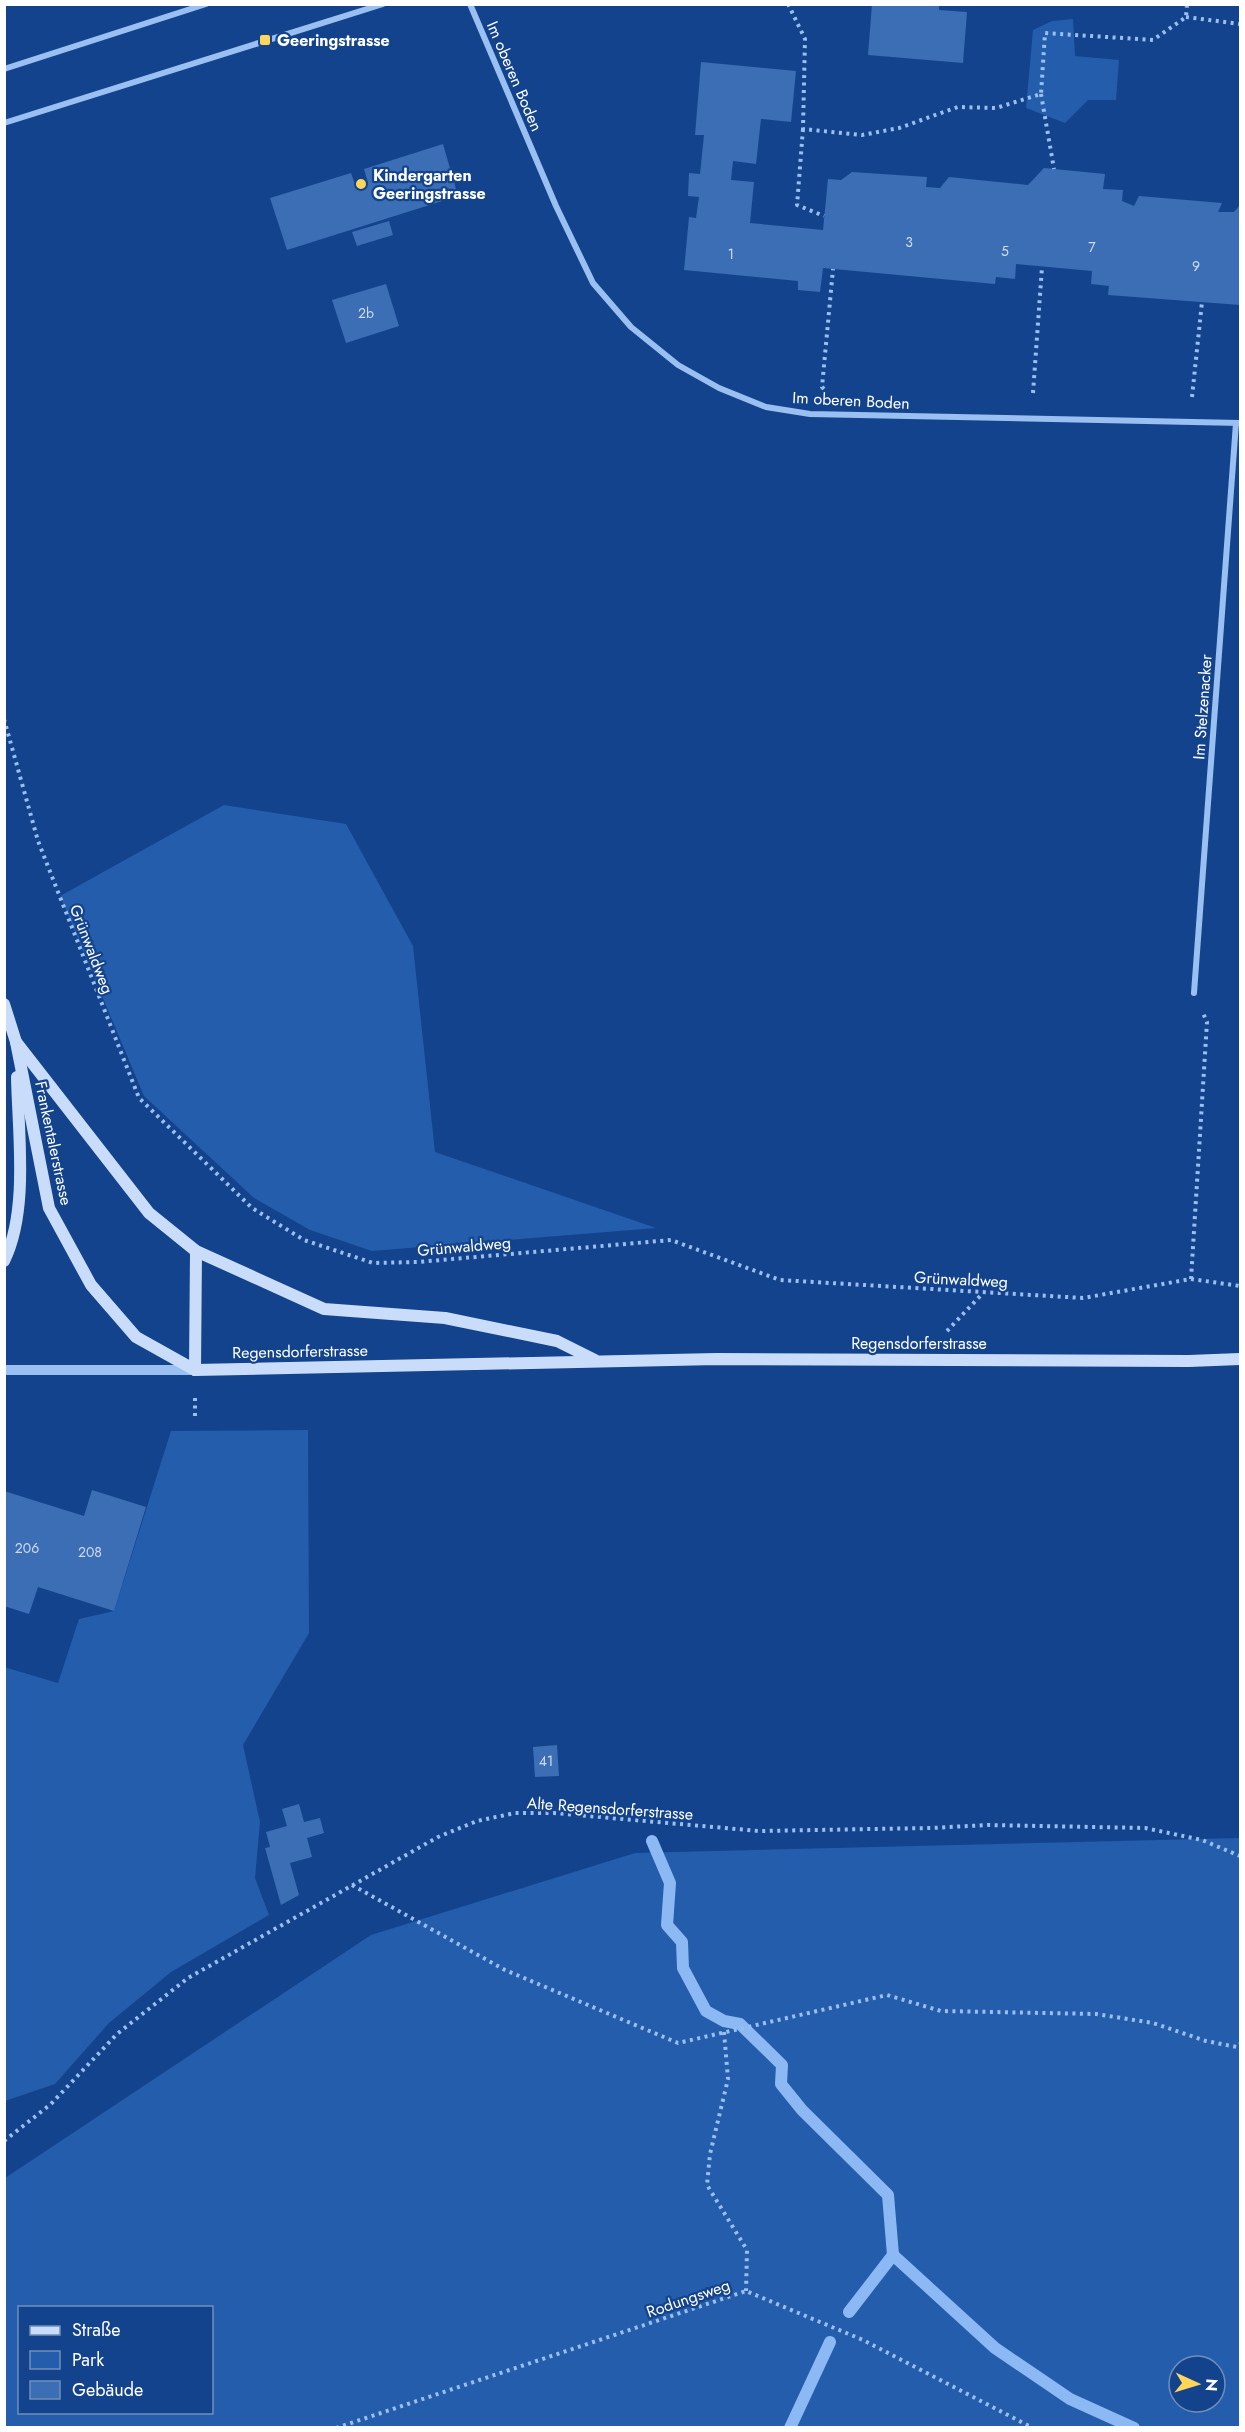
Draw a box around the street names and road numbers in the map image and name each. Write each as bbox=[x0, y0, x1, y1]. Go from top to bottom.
street label: Im oberen Boden bbox=[481, 18, 548, 135]
street label: Im oberen Boden bbox=[792, 386, 910, 415]
street label: Im Stelzenacker bbox=[1187, 653, 1218, 760]
street label: Grünwaldweg bbox=[64, 901, 119, 997]
street label: Frankentalerstrasse bbox=[29, 1079, 78, 1207]
street label: Grünwaldweg bbox=[416, 1231, 512, 1262]
street label: Grünwaldweg bbox=[913, 1266, 1009, 1293]
street label: Regensdorferstrasse bbox=[851, 1332, 987, 1355]
street label: Regensdorferstrasse bbox=[232, 1339, 368, 1364]
street label: Alte Regensdorferstrasse bbox=[526, 1791, 694, 1826]
street label: Rodungsweg bbox=[643, 2273, 733, 2324]

